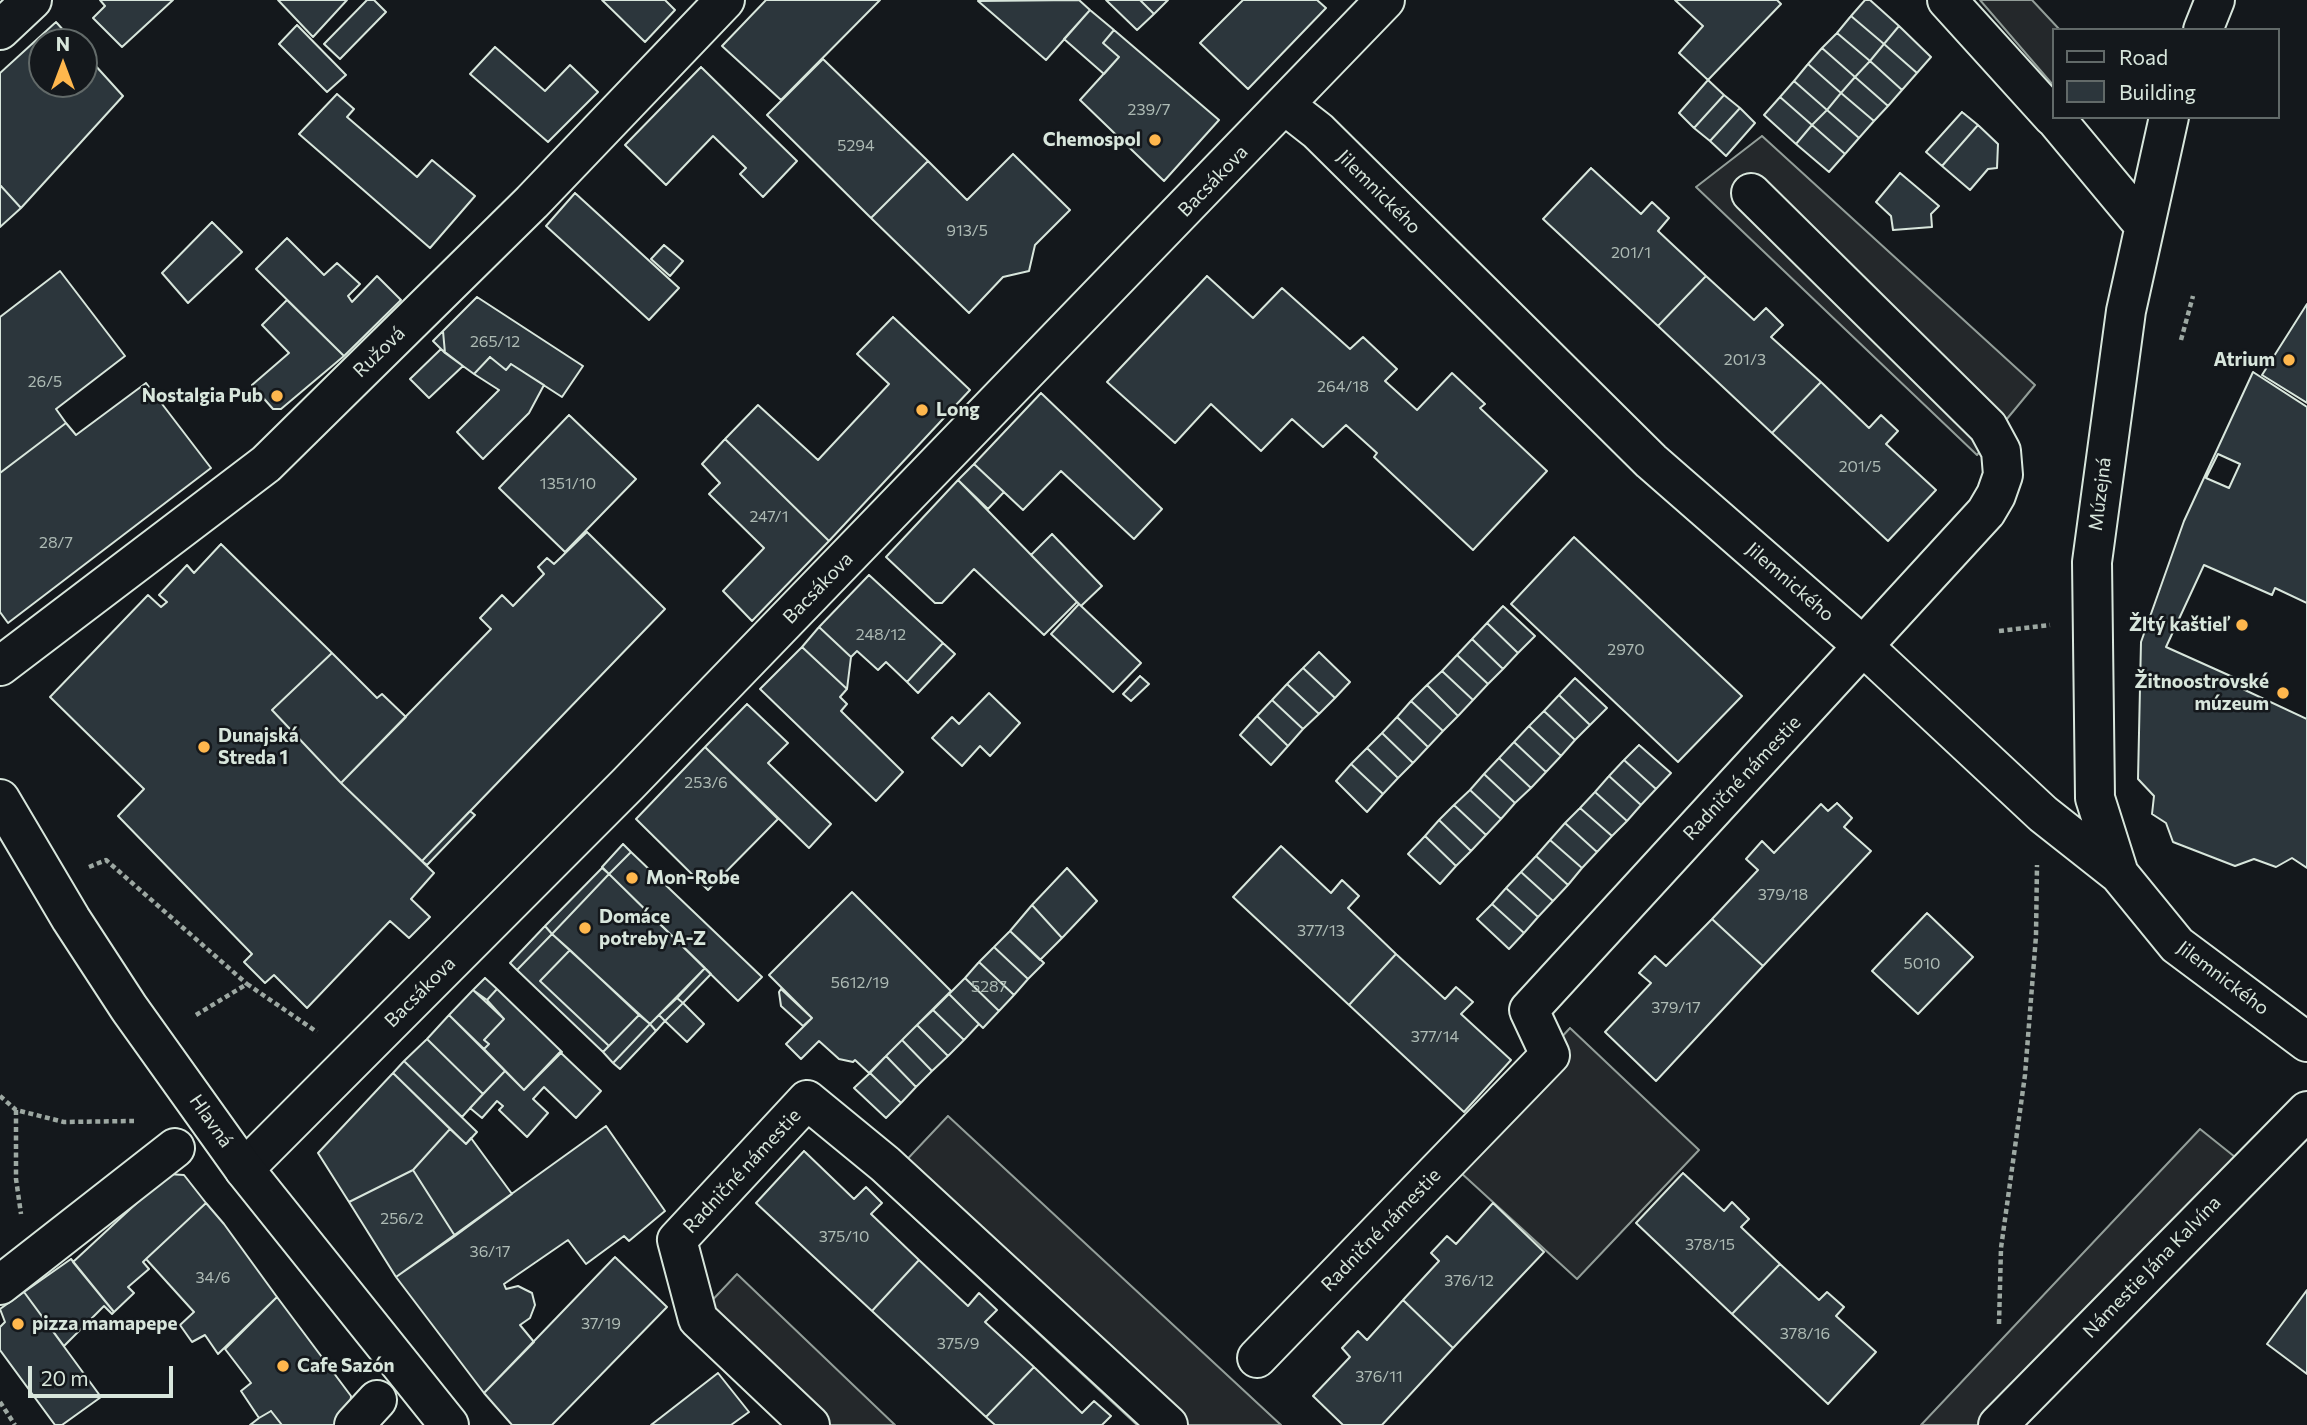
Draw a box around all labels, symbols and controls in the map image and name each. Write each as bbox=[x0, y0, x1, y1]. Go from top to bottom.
north arrow bbox=[28, 28, 98, 98]
legend bbox=[2052, 28, 2279, 119]
text: N bbox=[56, 32, 70, 55]
text: Road bbox=[2119, 44, 2168, 69]
text: Building bbox=[2119, 79, 2196, 104]
house number: 239/7 bbox=[1128, 100, 1170, 120]
place label: Chemospol bbox=[1043, 129, 1141, 151]
marker: Chemospol bbox=[1147, 132, 1163, 148]
house number: 5294 bbox=[837, 136, 875, 156]
street label: Bacsákova bbox=[1173, 141, 1253, 221]
street label: Jilemnického bbox=[1332, 145, 1426, 239]
house number: 913/5 bbox=[946, 221, 988, 241]
house number: 201/1 bbox=[1611, 243, 1651, 263]
street label: Ružová bbox=[348, 322, 410, 382]
house number: 265/12 bbox=[470, 332, 520, 352]
place label: Atrium bbox=[2214, 349, 2275, 371]
house number: 201/3 bbox=[1724, 350, 1766, 370]
marker: Atrium bbox=[2281, 352, 2297, 368]
house number: 26/5 bbox=[28, 372, 62, 392]
house number: 264/18 bbox=[1317, 377, 1369, 397]
place label: Nostalgia Pub bbox=[142, 385, 263, 407]
marker: Nostalgia Pub bbox=[269, 388, 285, 404]
place label: Long bbox=[936, 399, 980, 421]
marker: Long bbox=[914, 402, 930, 418]
street label: Múzejná bbox=[2084, 456, 2116, 532]
house number: 201/5 bbox=[1839, 457, 1881, 477]
house number: 1351/10 bbox=[540, 474, 596, 494]
house number: 247/1 bbox=[749, 507, 789, 527]
house number: 28/7 bbox=[39, 533, 73, 553]
street label: Jilemnického bbox=[1741, 538, 1839, 626]
street label: Bacsákova bbox=[778, 548, 858, 628]
place label: Žltý kaštieľ bbox=[2129, 614, 2228, 636]
marker: Žltý kaštieľ bbox=[2234, 617, 2250, 633]
house number: 248/12 bbox=[856, 625, 906, 645]
house number: 2970 bbox=[1607, 640, 1645, 660]
place label: Žitnoostrovské múzeum bbox=[2134, 671, 2269, 715]
marker: Žitnoostrovské múzeum bbox=[2275, 685, 2291, 701]
street label: Radničné námestie bbox=[1678, 711, 1806, 845]
place label: Dunajská Streda 1 bbox=[218, 725, 299, 769]
marker: Dunajská Streda 1 bbox=[196, 739, 212, 755]
house number: 253/6 bbox=[684, 773, 728, 793]
place label: Mon-Robe bbox=[646, 867, 740, 889]
marker: Mon-Robe bbox=[624, 870, 640, 886]
house number: 379/18 bbox=[1758, 885, 1808, 905]
place label: Domáce potreby A-Z bbox=[599, 906, 706, 950]
marker: Domáce potreby A-Z bbox=[577, 920, 593, 936]
house number: 377/13 bbox=[1297, 921, 1345, 941]
street label: Jilemnického bbox=[2173, 936, 2273, 1020]
street label: Bacsákova bbox=[380, 952, 460, 1032]
house number: 5010 bbox=[1904, 954, 1940, 974]
house number: 5612/19 bbox=[831, 973, 889, 993]
house number: 5287 bbox=[971, 977, 1007, 997]
house number: 379/17 bbox=[1651, 998, 1701, 1018]
house number: 377/14 bbox=[1411, 1027, 1459, 1047]
street label: Hlavná bbox=[185, 1090, 237, 1152]
street label: Radničné námestie bbox=[678, 1104, 806, 1238]
street label: Radničné námestie bbox=[1317, 1164, 1445, 1296]
street label: Námestie Jána Kalvína bbox=[2078, 1191, 2226, 1343]
house number: 256/2 bbox=[380, 1209, 424, 1229]
house number: 375/10 bbox=[819, 1227, 869, 1247]
house number: 378/15 bbox=[1685, 1235, 1735, 1255]
house number: 36/17 bbox=[470, 1242, 510, 1262]
house number: 34/6 bbox=[195, 1268, 231, 1288]
house number: 376/12 bbox=[1444, 1271, 1494, 1291]
place label: pizza mamapepe bbox=[32, 1313, 177, 1335]
house number: 37/19 bbox=[581, 1314, 621, 1334]
marker: pizza mamapepe bbox=[10, 1316, 26, 1332]
house number: 378/16 bbox=[1780, 1324, 1830, 1344]
house number: 375/9 bbox=[937, 1334, 979, 1354]
scale bar bbox=[32, 1352, 177, 1396]
place label: Cafe Sazón bbox=[297, 1355, 395, 1377]
marker: Cafe Sazón bbox=[275, 1358, 291, 1374]
text: 20 m bbox=[41, 1365, 89, 1390]
house number: 376/11 bbox=[1355, 1367, 1403, 1387]

